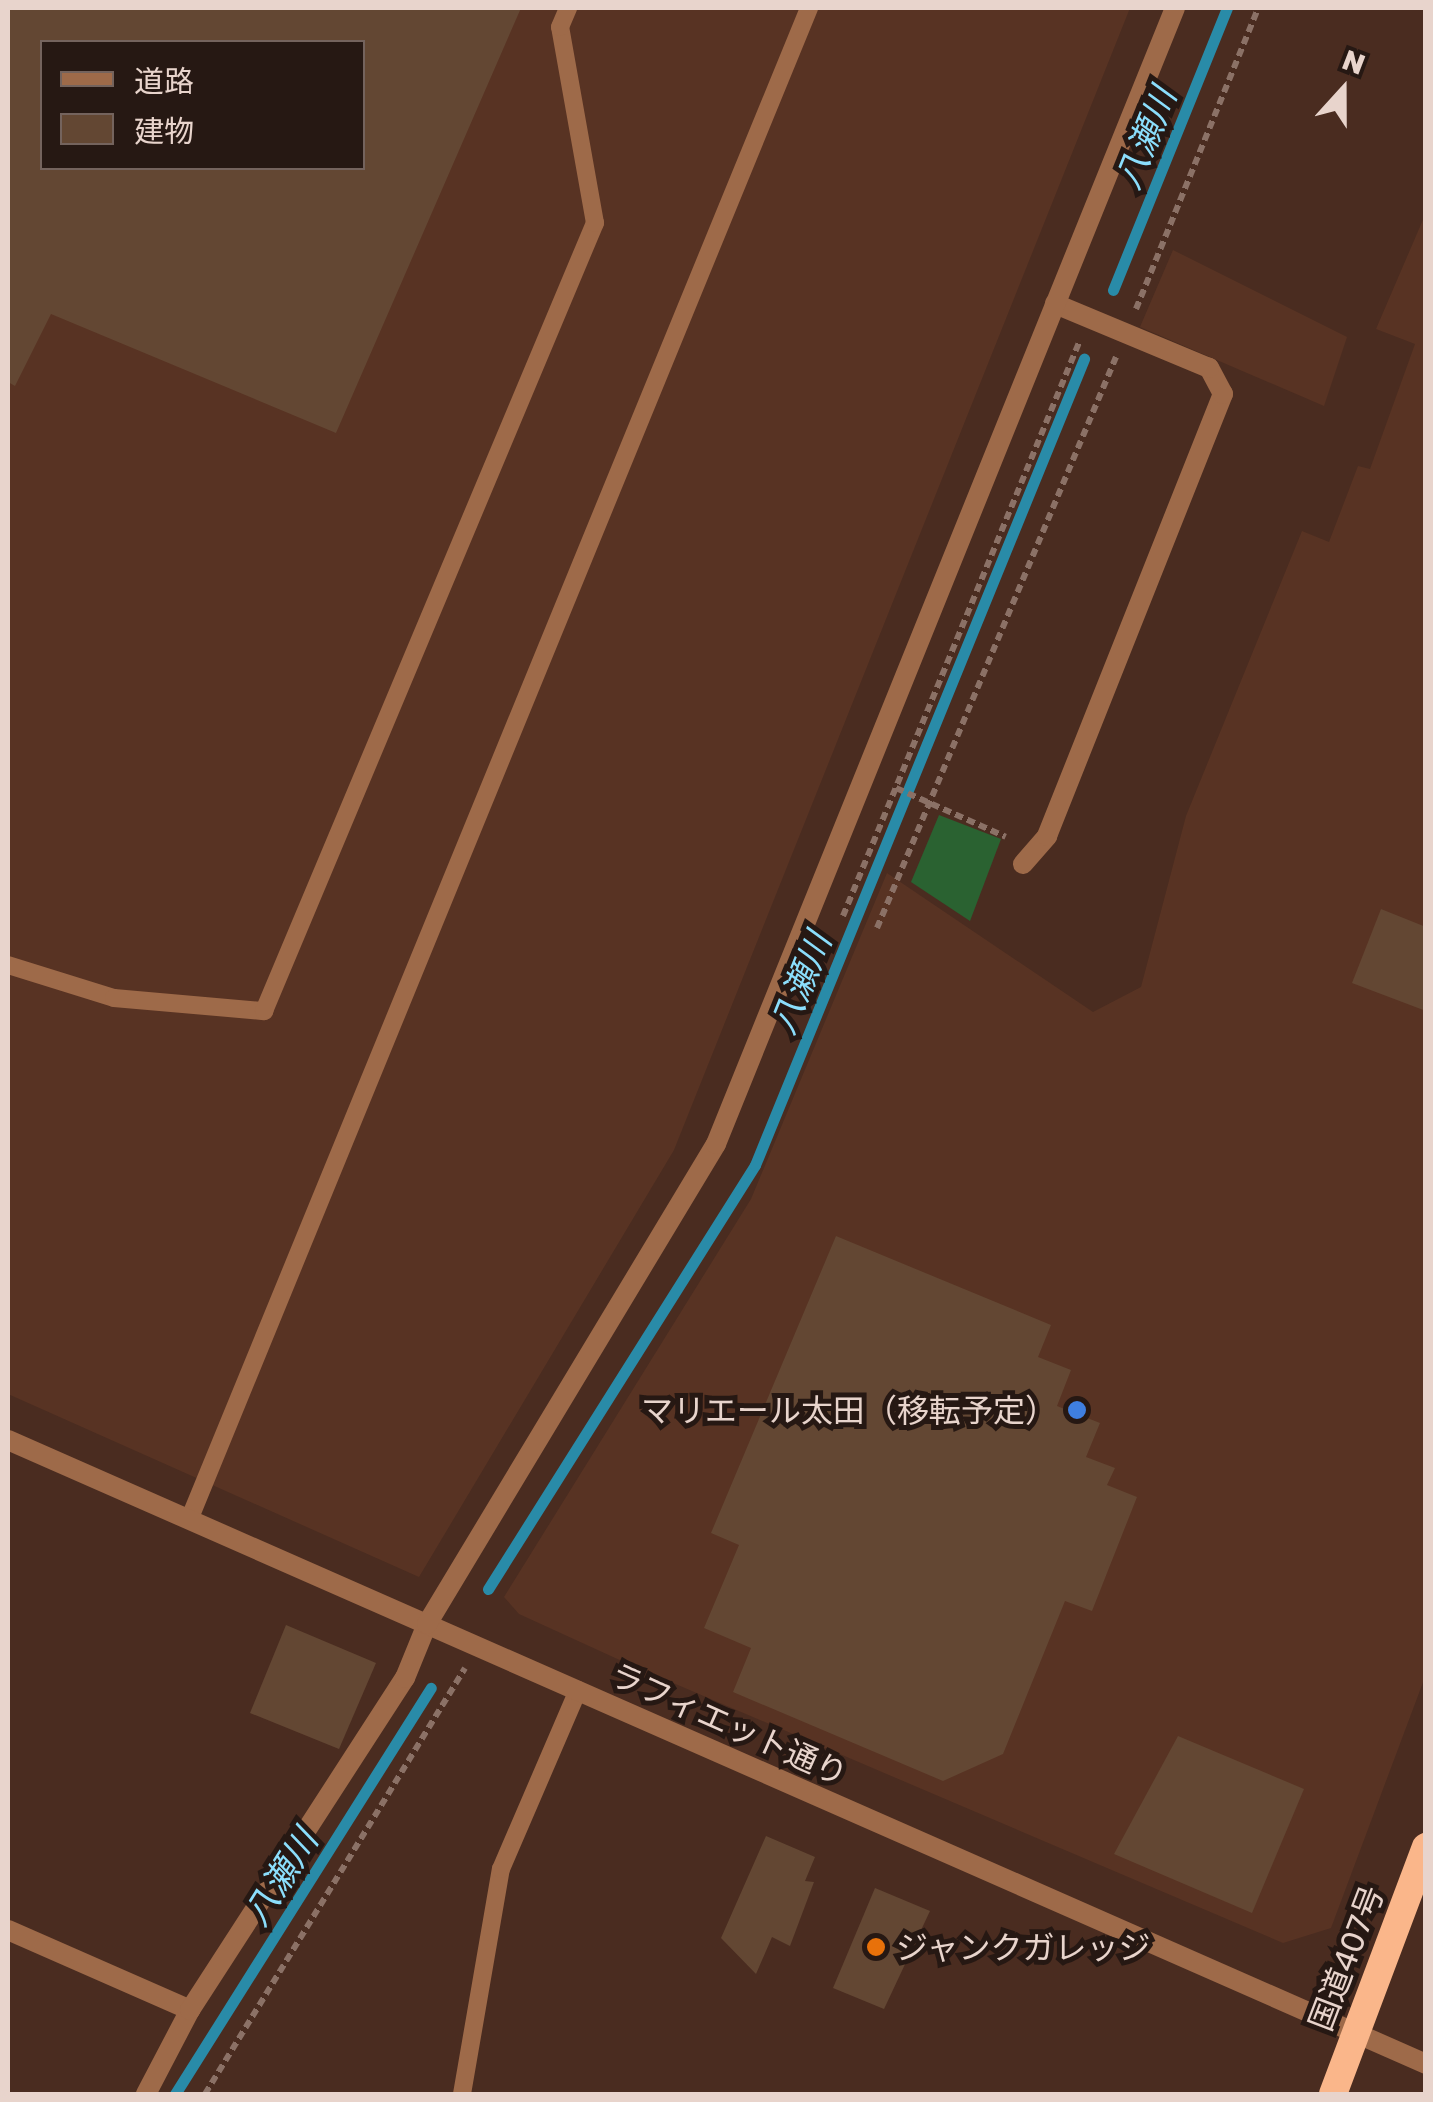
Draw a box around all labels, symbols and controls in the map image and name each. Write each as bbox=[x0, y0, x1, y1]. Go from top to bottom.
legend bbox=[40, 40, 365, 170]
north arrow bbox=[1293, 40, 1393, 140]
text: N bbox=[1338, 42, 1370, 81]
text: 道路 bbox=[134, 63, 194, 99]
water label: 八瀬川 bbox=[1106, 81, 1184, 195]
text: 建物 bbox=[134, 113, 194, 149]
water label: 八瀬川 bbox=[761, 926, 839, 1040]
place label: マリエール太田（移転予定） bbox=[641, 1391, 1057, 1429]
marker: マリエール太田（移転予定） bbox=[1066, 1399, 1088, 1421]
street label: ラフィエット通り bbox=[604, 1654, 854, 1794]
water label: 八瀬川 bbox=[234, 1821, 326, 1933]
street label: 国道407号 bbox=[1301, 1880, 1391, 2036]
place label: ジャンクガレッジ bbox=[896, 1928, 1152, 1966]
marker: ジャンクガレッジ bbox=[865, 1936, 887, 1958]

